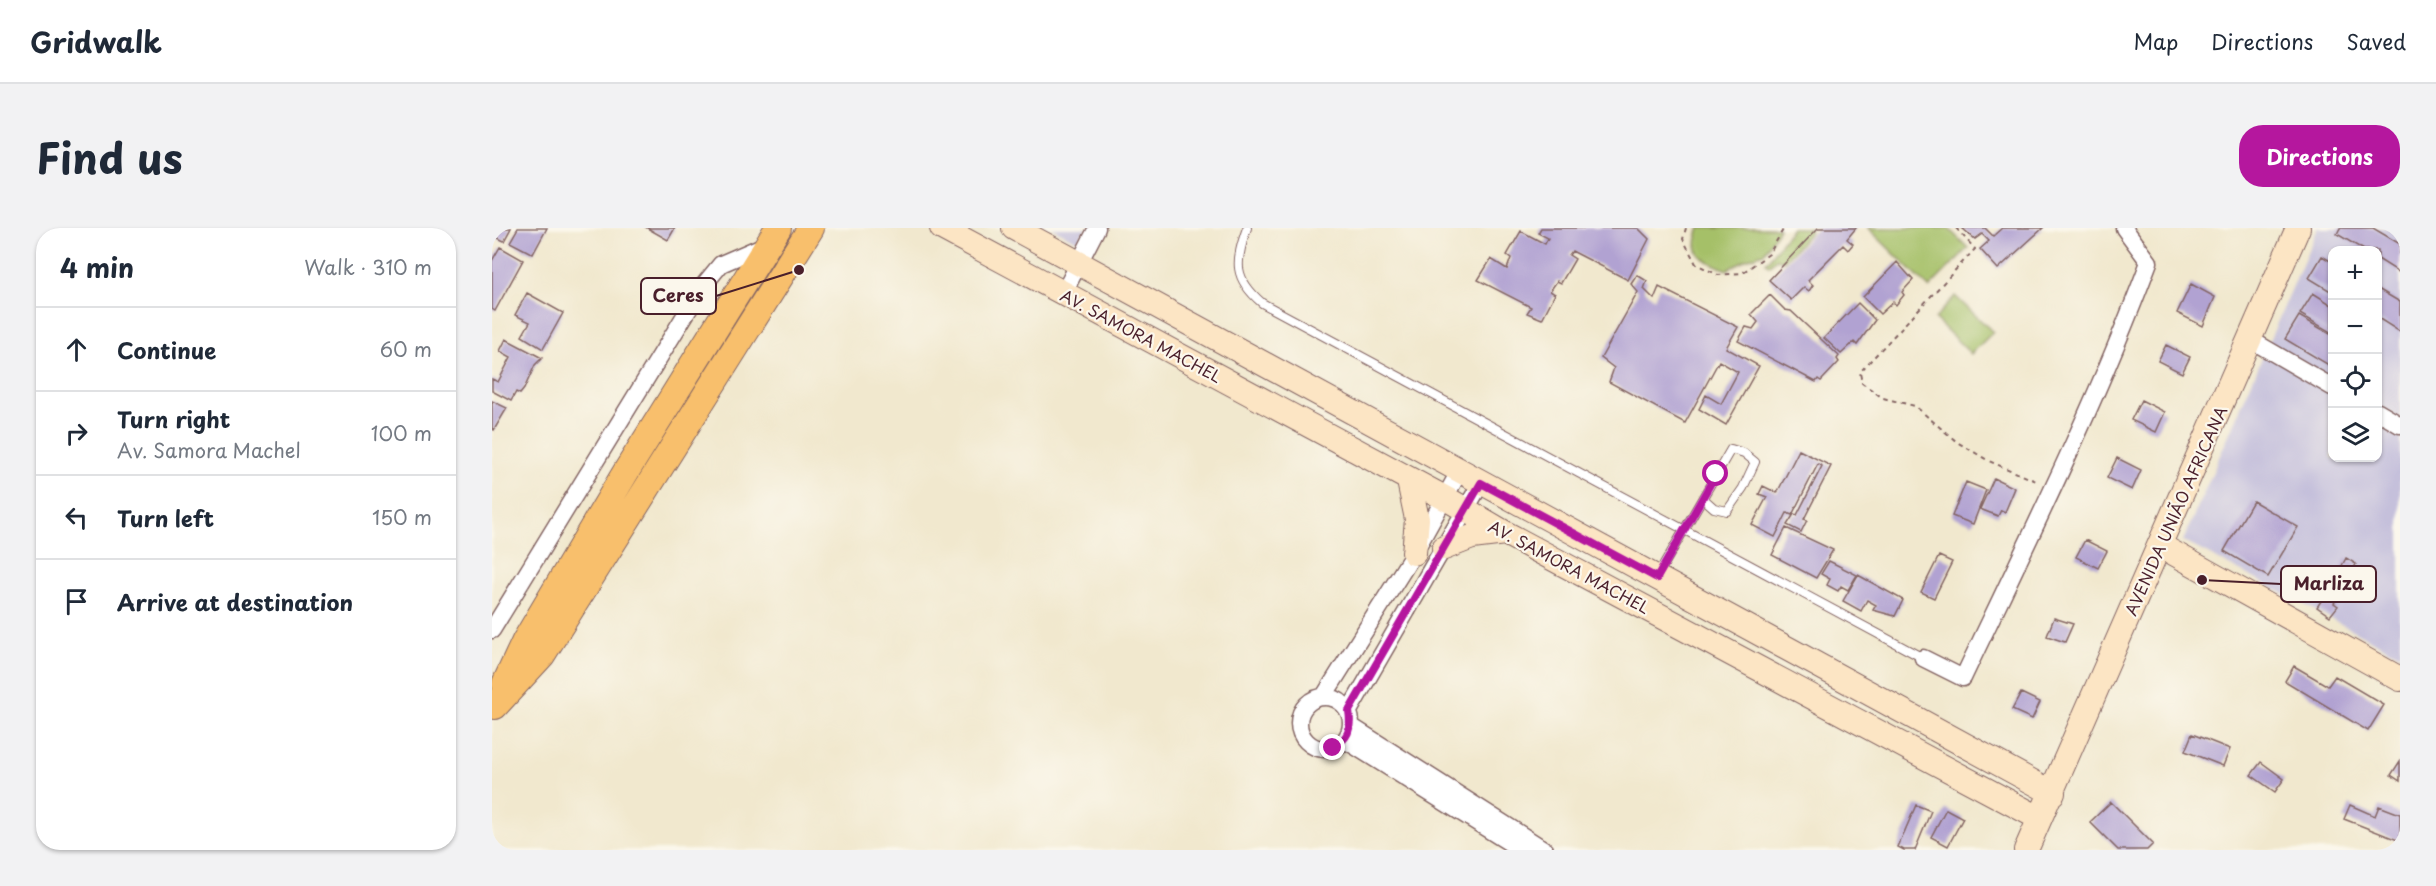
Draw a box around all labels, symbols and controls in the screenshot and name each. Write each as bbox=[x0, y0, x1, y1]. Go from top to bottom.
text: Gridwalk bbox=[30, 20, 162, 63]
text: Map bbox=[2133, 25, 2178, 57]
text: Directions bbox=[2211, 25, 2313, 57]
text: Saved bbox=[2346, 25, 2406, 57]
text: Find us bbox=[36, 125, 183, 188]
button: Directions bbox=[2239, 125, 2400, 187]
map controls bbox=[2328, 246, 2382, 462]
button: + bbox=[2328, 246, 2382, 300]
text: 4 min bbox=[60, 248, 134, 287]
text: Walk · 310 m bbox=[304, 252, 432, 282]
callout: Ceres bbox=[641, 278, 716, 314]
text: Ceres bbox=[652, 281, 704, 308]
street label: AV. SAMORA MACHEL bbox=[1057, 282, 1226, 388]
button: − bbox=[2328, 300, 2382, 354]
icon: ahead bbox=[60, 333, 93, 366]
text: Continue bbox=[117, 333, 216, 366]
text: 60 m bbox=[380, 334, 432, 364]
button: locate bbox=[2328, 354, 2382, 408]
text: Turn right bbox=[117, 402, 230, 435]
street label: AVENIDA UNIÃO AFRICANA bbox=[2118, 402, 2232, 619]
button: layers bbox=[2328, 408, 2382, 462]
icon: right bbox=[60, 417, 93, 450]
text: 100 m bbox=[371, 418, 432, 448]
text: Av. Samora Machel bbox=[117, 435, 301, 465]
route start bbox=[1702, 460, 1728, 486]
icon: left bbox=[60, 501, 93, 534]
text: Turn left bbox=[117, 501, 214, 534]
text: 150 m bbox=[372, 502, 432, 532]
street label: AV. SAMORA MACHEL bbox=[1485, 513, 1654, 619]
callout: Marliza bbox=[2281, 566, 2376, 602]
text: Marliza bbox=[2294, 569, 2365, 596]
icon: arrive bbox=[60, 585, 93, 618]
text: Arrive at destination bbox=[117, 585, 353, 618]
route end bbox=[1319, 734, 1345, 760]

